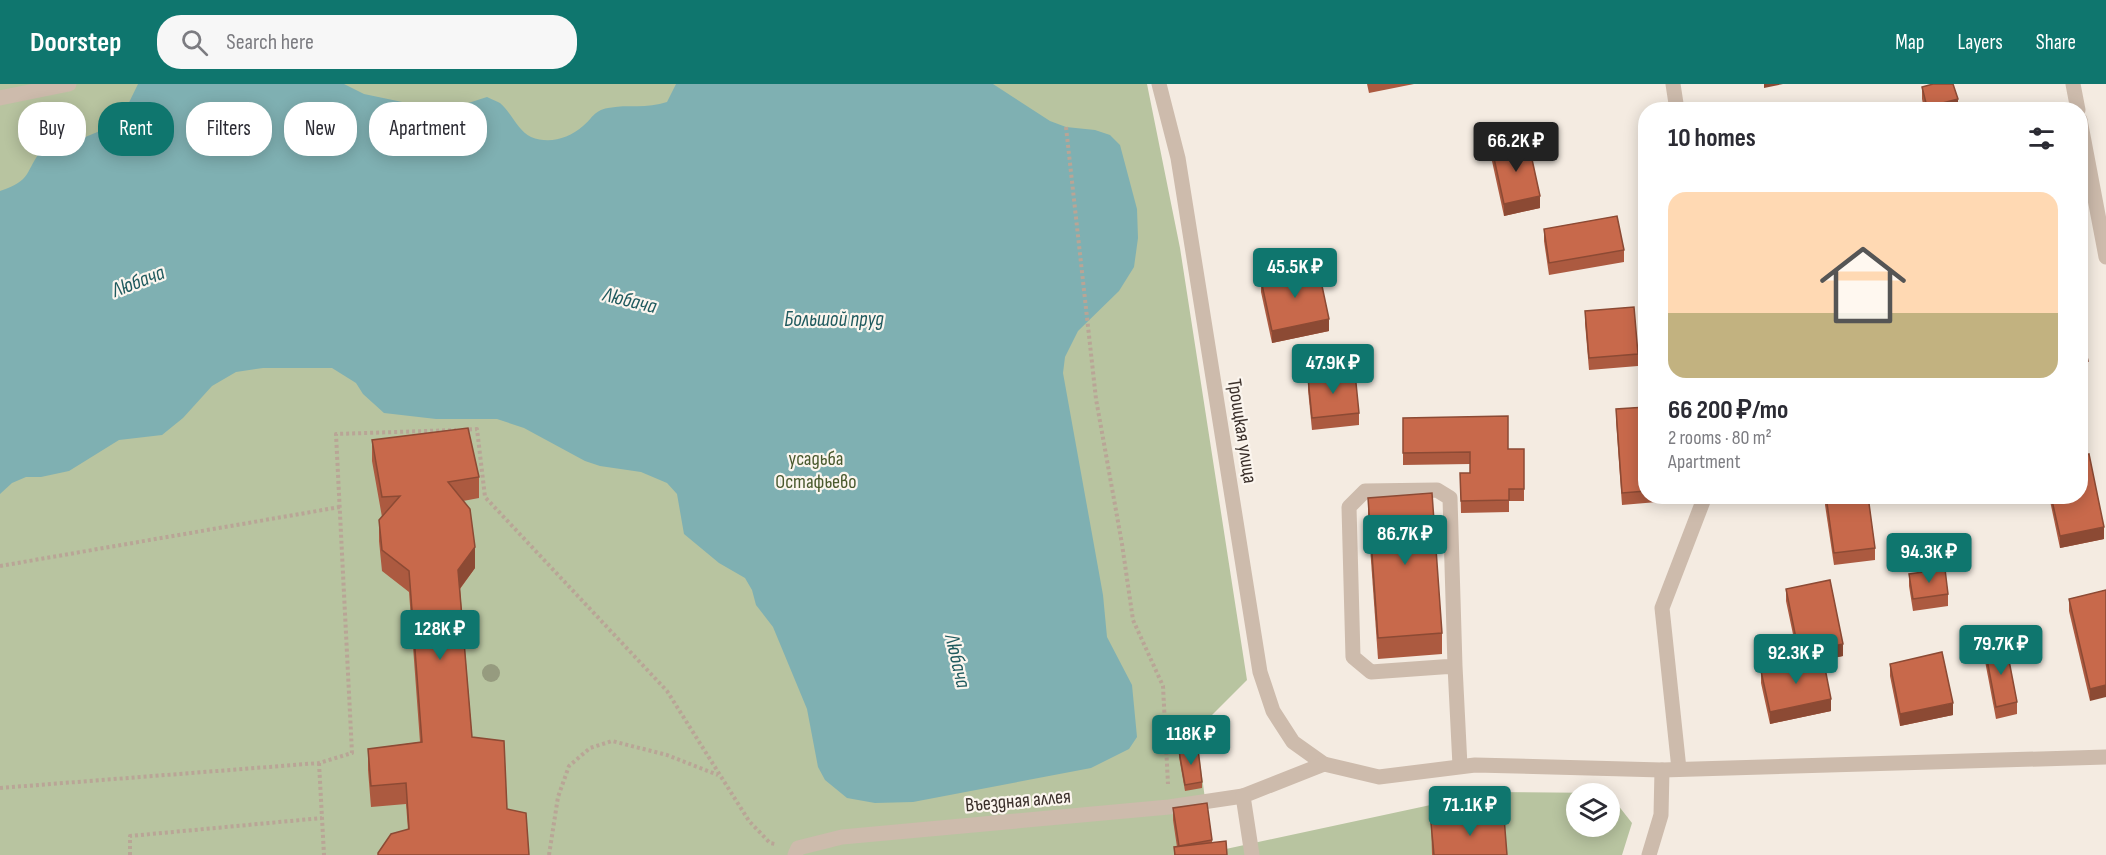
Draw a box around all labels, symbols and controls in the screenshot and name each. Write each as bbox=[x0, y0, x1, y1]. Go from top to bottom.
search box bbox=[157, 15, 577, 69]
text: Doorstep bbox=[30, 26, 121, 59]
icon: search bbox=[178, 26, 211, 59]
text: Search here bbox=[226, 29, 314, 56]
text: Map bbox=[1895, 30, 1924, 55]
text: Layers bbox=[1957, 30, 2003, 55]
text: Share bbox=[2036, 30, 2076, 55]
chip: Buy bbox=[18, 102, 86, 156]
chip: Rent bbox=[98, 102, 174, 156]
chip: Filters bbox=[186, 102, 272, 156]
chip: New bbox=[284, 102, 357, 156]
chip: Apartment bbox=[369, 102, 487, 156]
pin: 66.2K ₽ bbox=[1461, 122, 1571, 173]
icon: filters bbox=[2025, 122, 2058, 155]
text: 10 homes bbox=[1668, 123, 1756, 154]
text: 66.2K ₽ bbox=[1488, 129, 1544, 153]
icon: home bbox=[1809, 231, 1917, 339]
pin: 45.5K ₽ bbox=[1240, 248, 1350, 299]
text: 45.5K ₽ bbox=[1267, 255, 1323, 279]
water label: Любача bbox=[107, 260, 168, 303]
water label: Любача bbox=[600, 282, 660, 319]
water label: Большой пруд bbox=[784, 307, 884, 332]
pin: 47.9K ₽ bbox=[1278, 344, 1388, 395]
text: 47.9K ₽ bbox=[1306, 351, 1360, 375]
street label: Троицкая улица bbox=[1222, 377, 1262, 485]
text: 66 200 ₽/mo bbox=[1668, 395, 1788, 426]
text: 2 rooms · 80 m² bbox=[1668, 426, 1772, 450]
park label: усадьба Остафьево bbox=[775, 447, 857, 494]
text: Apartment bbox=[1668, 450, 1741, 474]
pin: 86.7K ₽ bbox=[1350, 515, 1460, 566]
text: 86.7K ₽ bbox=[1377, 522, 1433, 546]
pin: 94.3K ₽ bbox=[1874, 533, 1984, 584]
text: 94.3K ₽ bbox=[1901, 540, 1957, 564]
pin: 128K ₽ bbox=[391, 610, 489, 661]
text: 128K ₽ bbox=[415, 617, 465, 641]
pin: 79.7K ₽ bbox=[1946, 625, 2056, 676]
water label: Любача bbox=[939, 631, 976, 691]
text: 79.7K ₽ bbox=[1973, 632, 2029, 656]
pin: 92.3K ₽ bbox=[1741, 634, 1851, 685]
text: 92.3K ₽ bbox=[1768, 641, 1824, 665]
pin: 118K ₽ bbox=[1142, 715, 1240, 766]
text: 118K ₽ bbox=[1166, 722, 1216, 746]
map controls bbox=[1566, 783, 1620, 837]
button: layers bbox=[1566, 783, 1620, 837]
street label: Въездная аллея bbox=[964, 784, 1072, 818]
pin: 71.1K ₽ bbox=[1415, 786, 1525, 837]
text: 71.1K ₽ bbox=[1443, 793, 1497, 817]

